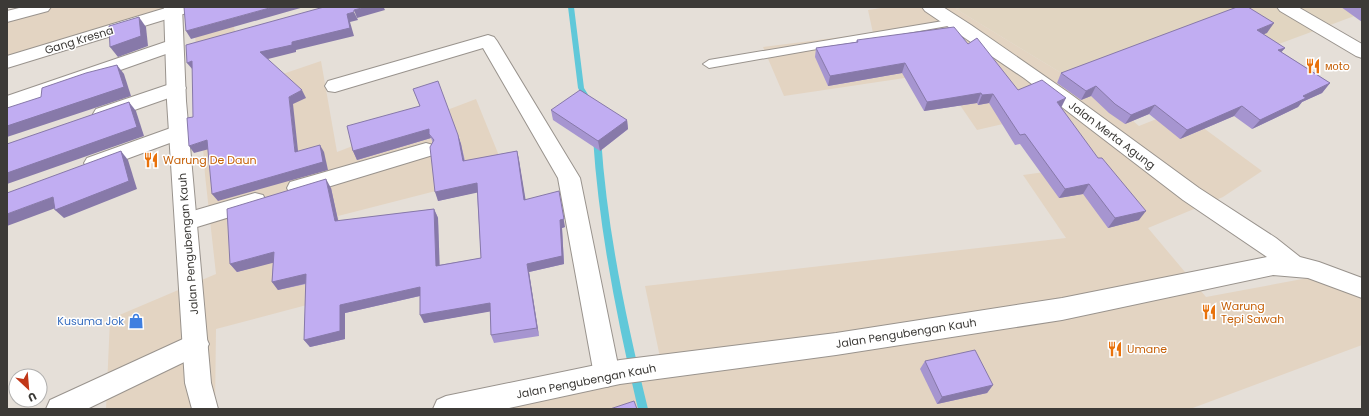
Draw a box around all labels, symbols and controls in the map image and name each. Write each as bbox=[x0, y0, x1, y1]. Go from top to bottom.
street label: Gang Kresna bbox=[43, 22, 115, 58]
restaurant icon: моto bbox=[1304, 57, 1322, 75]
place label: моto bbox=[1325, 58, 1350, 74]
street label: Jalan Merta Agung bbox=[1065, 97, 1159, 173]
restaurant icon: Warung De Daun bbox=[142, 151, 160, 169]
place label: Warung De Daun bbox=[163, 152, 257, 168]
street label: Jalan Pengubengan Kauh bbox=[174, 172, 202, 316]
place label: Warung Tepi Sawah bbox=[1221, 298, 1284, 327]
restaurant icon: Warung Tepi Sawah bbox=[1200, 303, 1218, 321]
shop icon: Kusuma Jok bbox=[127, 312, 145, 330]
place label: Kusuma Jok bbox=[57, 313, 124, 329]
street label: Jalan Pengubengan Kauh bbox=[834, 314, 978, 352]
restaurant icon: Umane bbox=[1106, 340, 1124, 358]
place label: Umane bbox=[1127, 341, 1167, 357]
street label: Jalan Pengubengan Kauh bbox=[515, 360, 657, 402]
north arrow bbox=[8, 368, 48, 408]
text: U bbox=[25, 388, 39, 406]

